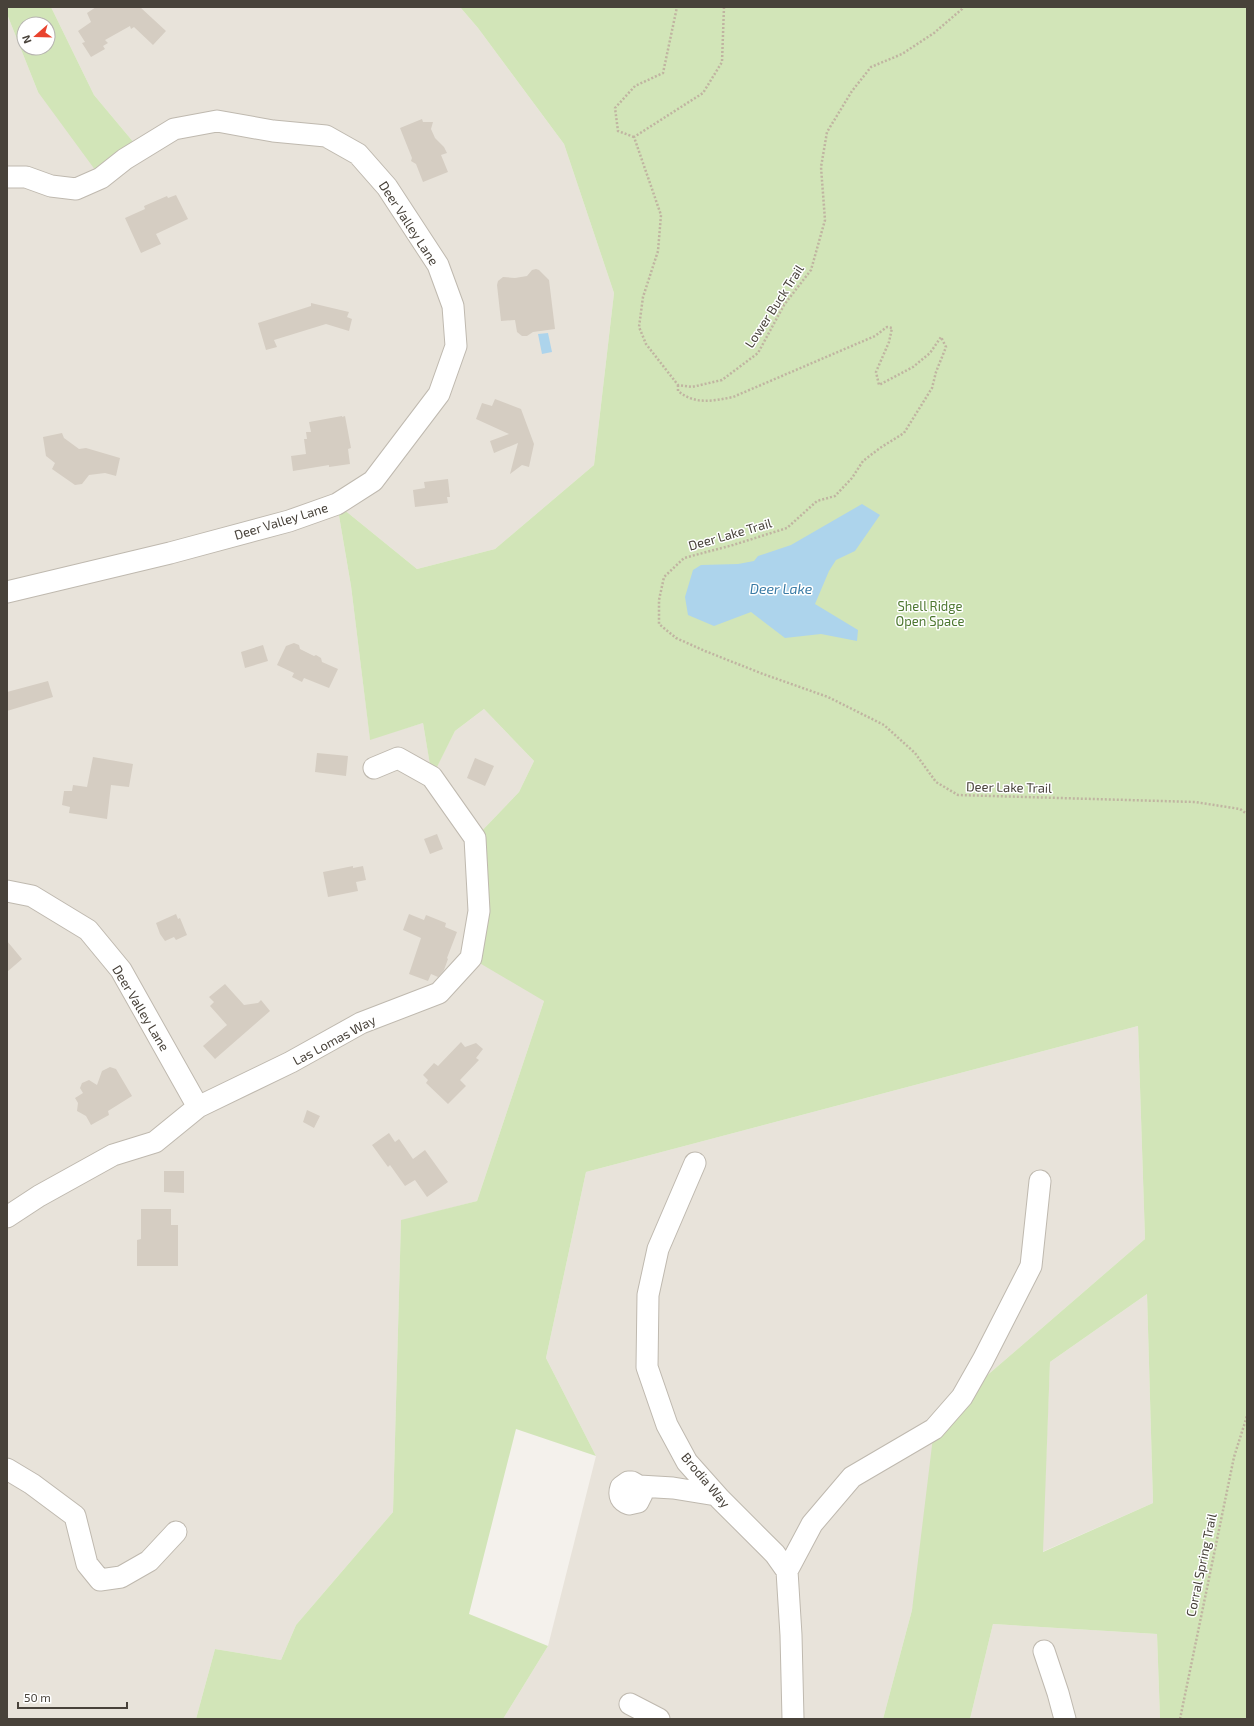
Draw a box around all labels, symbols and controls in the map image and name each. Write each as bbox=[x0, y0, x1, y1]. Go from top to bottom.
north arrow bbox=[16, 16, 56, 56]
text: N bbox=[19, 34, 34, 46]
street label: Deer Valley Lane bbox=[376, 178, 442, 268]
street label: Lower Buck Trail bbox=[741, 261, 807, 351]
street label: Deer Valley Lane bbox=[232, 499, 330, 543]
street label: Deer Lake Trail bbox=[686, 514, 774, 554]
water label: Deer Lake bbox=[750, 580, 813, 597]
park label: Shell Ridge Open Space bbox=[896, 598, 964, 629]
street label: Deer Lake Trail bbox=[966, 778, 1052, 796]
street label: Deer Valley Lane bbox=[109, 962, 173, 1054]
street label: Las Lomas Way bbox=[290, 1011, 378, 1069]
street label: Brodia Way bbox=[678, 1449, 734, 1511]
street label: Corral Spring Trail bbox=[1182, 1512, 1220, 1618]
scale bar bbox=[18, 1684, 127, 1710]
text: 50 m bbox=[24, 1690, 51, 1704]

